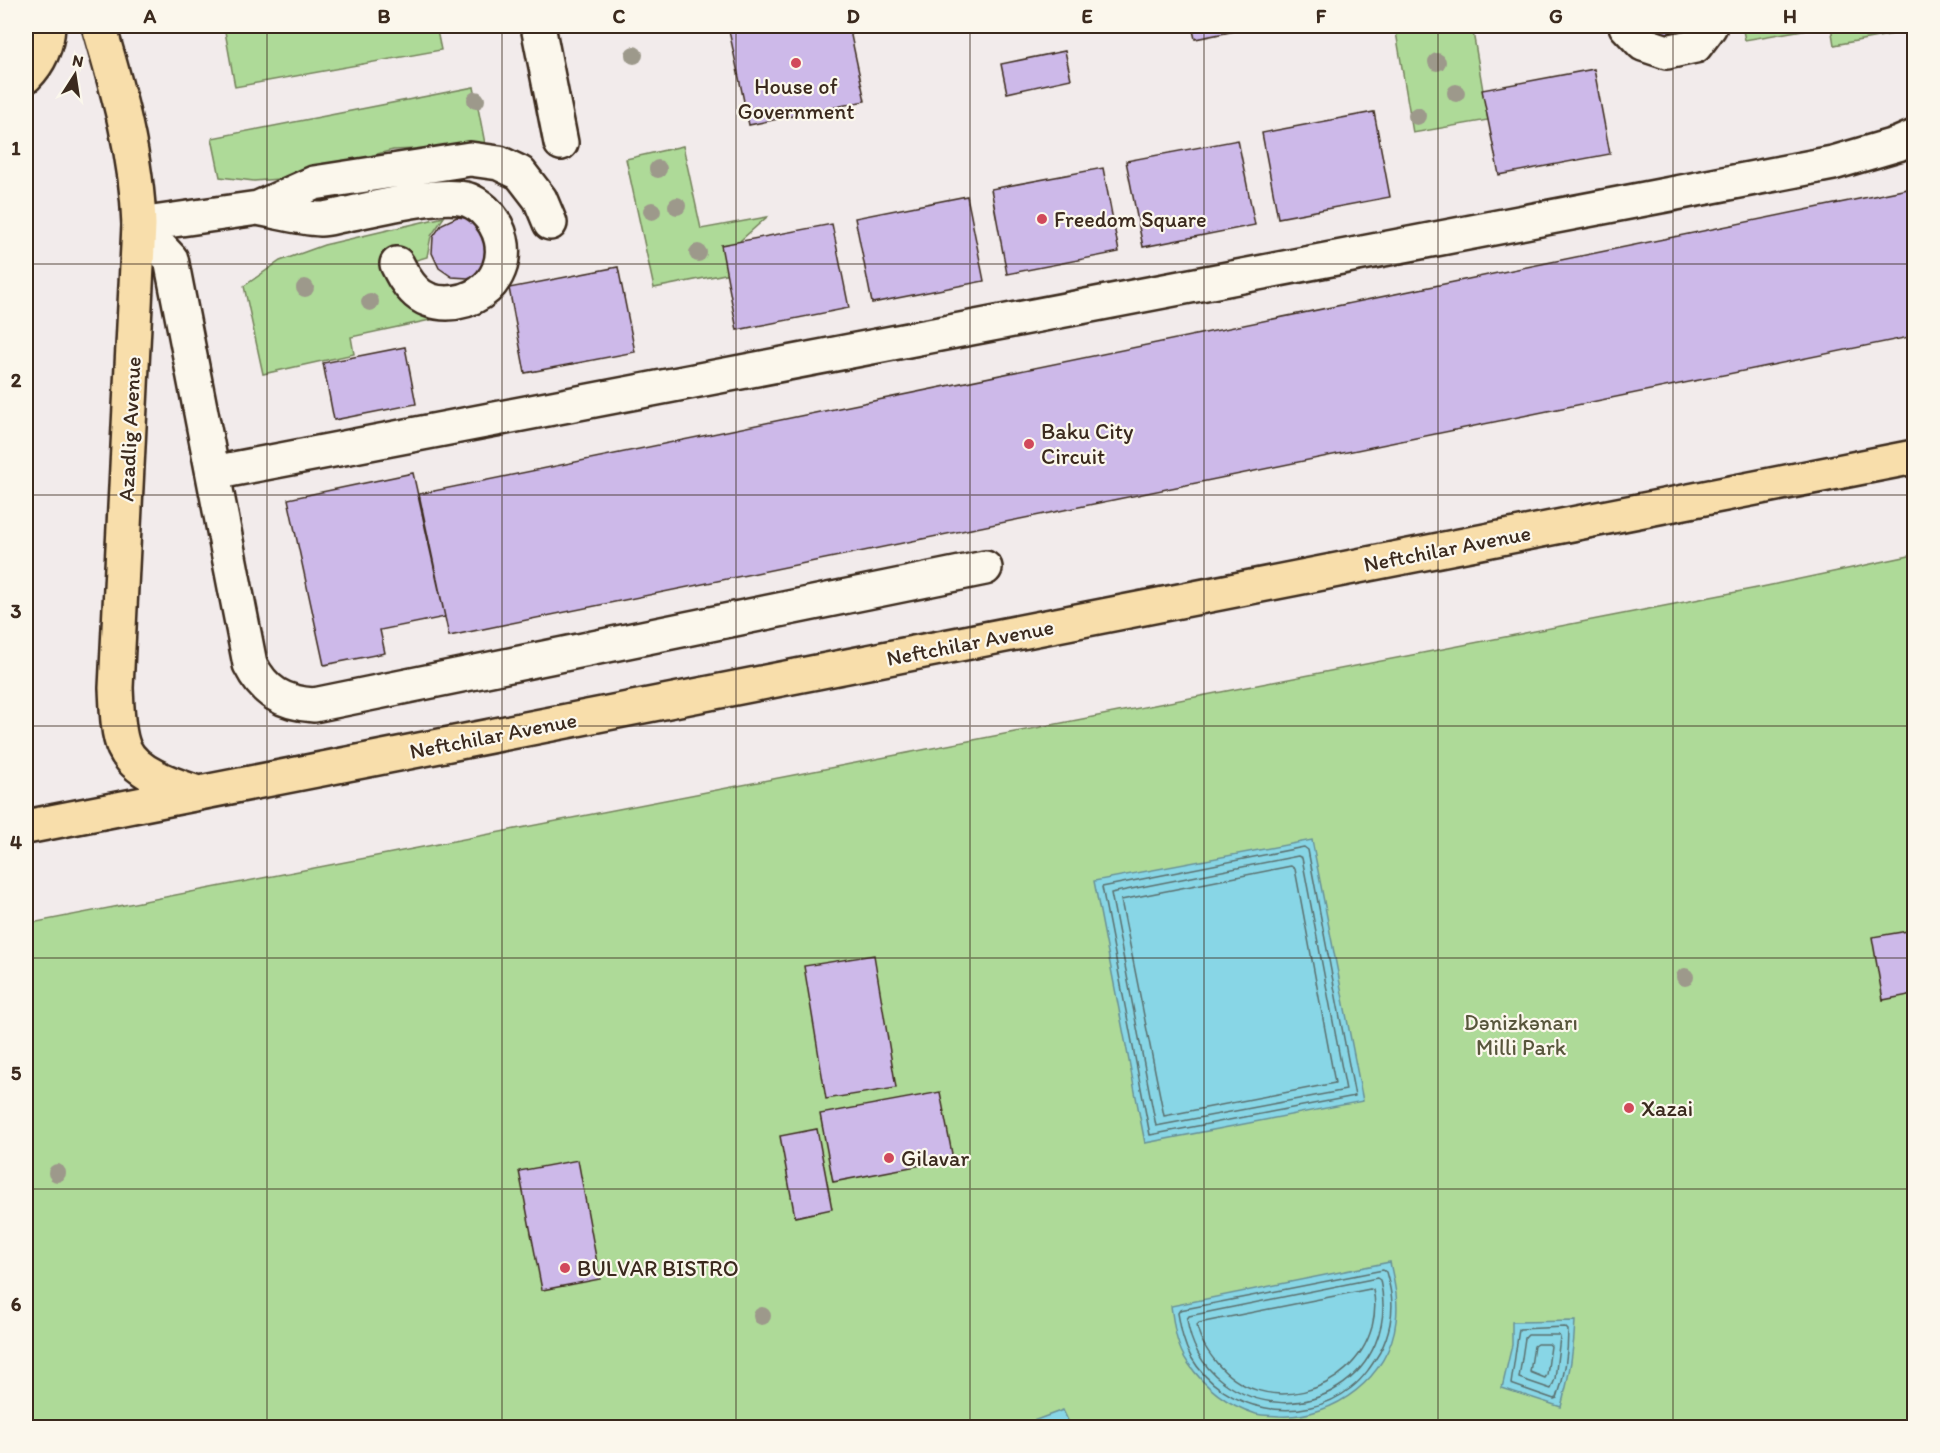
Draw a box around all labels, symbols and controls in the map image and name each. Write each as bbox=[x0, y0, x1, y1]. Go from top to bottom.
text: A bbox=[143, 4, 157, 28]
text: B bbox=[378, 4, 391, 28]
text: C bbox=[613, 4, 626, 28]
text: D bbox=[846, 4, 860, 28]
text: E bbox=[1081, 4, 1093, 28]
text: F bbox=[1316, 4, 1327, 28]
text: G bbox=[1549, 4, 1563, 28]
text: H bbox=[1783, 4, 1797, 28]
north arrow bbox=[45, 45, 105, 105]
text: N bbox=[71, 50, 85, 71]
marker: House of Government bbox=[789, 56, 803, 70]
place label: House of Government bbox=[738, 73, 854, 125]
text: 1 bbox=[11, 136, 21, 160]
place label: Freedom Square bbox=[1054, 206, 1207, 233]
marker: Freedom Square bbox=[1035, 212, 1049, 226]
street label: Azadlig Avenue bbox=[112, 356, 147, 502]
text: 2 bbox=[11, 368, 22, 392]
place label: Baku City Circuit bbox=[1041, 418, 1134, 470]
marker: Baku City Circuit bbox=[1022, 437, 1036, 451]
street label: Neftchilar Avenue bbox=[1361, 519, 1533, 578]
text: 3 bbox=[11, 599, 22, 623]
street label: Neftchilar Avenue bbox=[884, 613, 1056, 672]
street label: Neftchilar Avenue bbox=[407, 706, 579, 765]
text: 4 bbox=[10, 830, 22, 854]
park label: Dənizkənarı Milli Park bbox=[1464, 1009, 1578, 1061]
text: 5 bbox=[11, 1061, 22, 1085]
place label: Xazai bbox=[1641, 1095, 1693, 1122]
marker: Xazai bbox=[1622, 1101, 1636, 1115]
place label: Gilavar bbox=[901, 1145, 969, 1172]
marker: Gilavar bbox=[882, 1151, 896, 1165]
place label: BULVAR BISTRO bbox=[577, 1255, 739, 1282]
marker: BULVAR BISTRO bbox=[558, 1261, 572, 1275]
text: 6 bbox=[11, 1292, 22, 1316]

